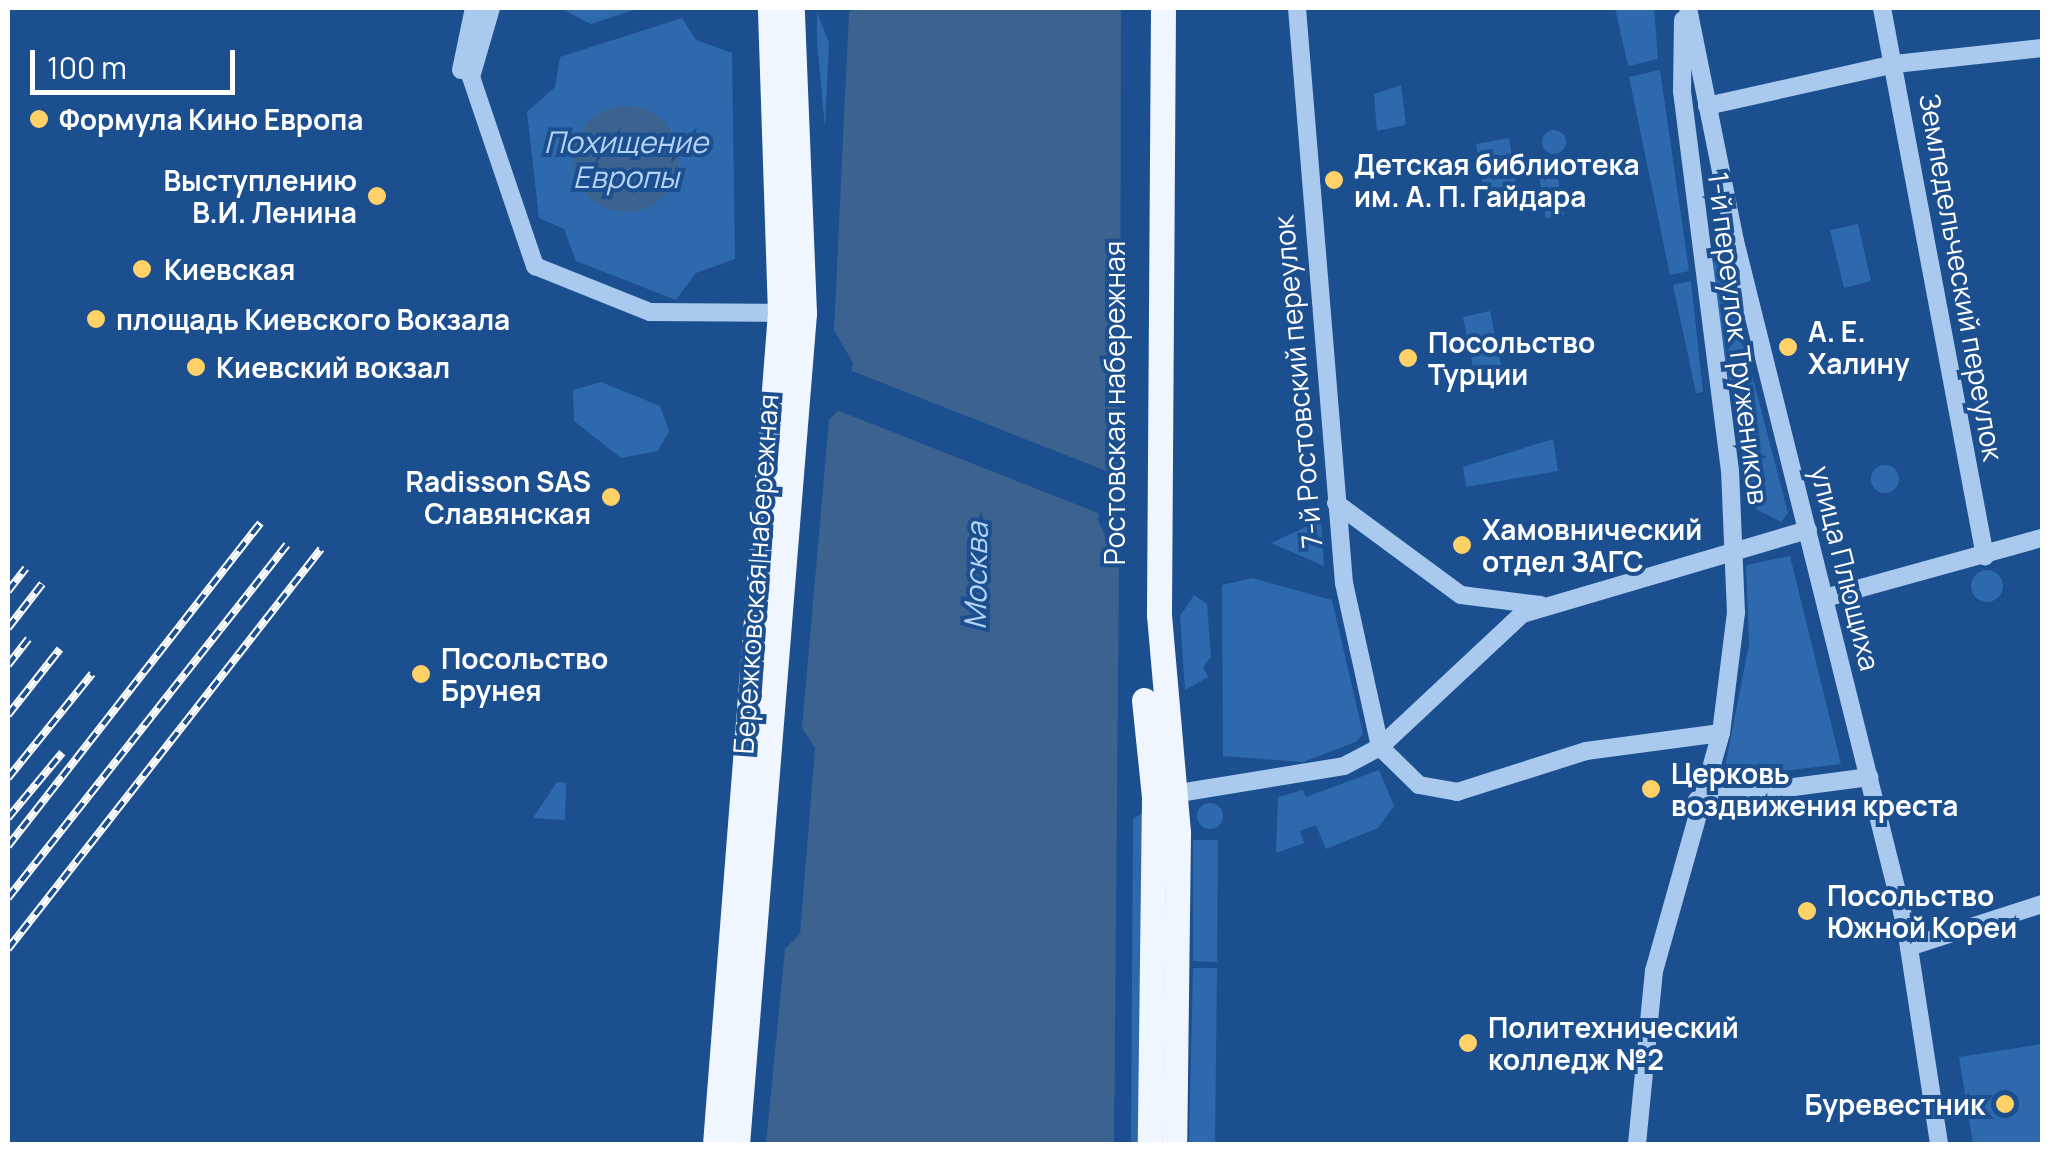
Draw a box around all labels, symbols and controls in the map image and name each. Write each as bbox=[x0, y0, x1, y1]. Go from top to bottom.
scale bar bbox=[35, 30, 240, 92]
text: 100 m bbox=[47, 47, 127, 88]
street label: Земледельческий переулок bbox=[1913, 91, 2011, 463]
place label: Формула Кино Европа bbox=[59, 102, 363, 136]
marker: Формула Кино Европа bbox=[28, 108, 50, 130]
water label: Похищение Европы bbox=[544, 124, 708, 194]
place label: Детская библиотека им. А. П. Гайдара bbox=[1354, 147, 1640, 213]
place label: Выступлению В.И. Ленина bbox=[163, 163, 357, 229]
marker: Детская библиотека им. А. П. Гайдара bbox=[1323, 169, 1345, 191]
street label: 1-й переулок Тружеников bbox=[1702, 170, 1776, 506]
marker: Выступлению В.И. Ленина bbox=[366, 185, 388, 207]
street label: 7-й Ростовский переулок bbox=[1266, 214, 1328, 550]
street label: Ростовская набережная bbox=[1097, 241, 1131, 565]
place label: Киевская bbox=[164, 252, 295, 286]
marker: Киевская bbox=[129, 256, 155, 282]
place label: площадь Киевского Вокзала bbox=[116, 302, 510, 336]
marker: площадь Киевского Вокзала bbox=[85, 308, 107, 330]
place label: А. Е. Халину bbox=[1808, 314, 1910, 380]
place label: Посольство Турции bbox=[1428, 325, 1595, 391]
marker: А. Е. Халину bbox=[1777, 336, 1799, 358]
marker: Посольство Турции bbox=[1397, 347, 1419, 369]
place label: Киевский вокзал bbox=[216, 350, 450, 384]
marker: Киевский вокзал bbox=[185, 356, 207, 378]
street label: Бережковская набережная bbox=[726, 393, 784, 755]
street label: улица Плющиха bbox=[1804, 462, 1888, 674]
place label: Radisson SAS Славянская bbox=[405, 464, 591, 530]
marker: Radisson SAS Славянская bbox=[600, 486, 622, 508]
place label: Хамовнический отдел ЗАГС bbox=[1482, 512, 1702, 578]
water label: Москва bbox=[957, 522, 995, 630]
marker: Хамовнический отдел ЗАГС bbox=[1451, 534, 1473, 556]
place label: Посольство Брунея bbox=[441, 641, 608, 707]
marker: Посольство Брунея bbox=[410, 663, 432, 685]
place label: Церковь воздвижения креста bbox=[1671, 756, 1958, 822]
marker: Церковь воздвижения креста bbox=[1640, 778, 1662, 800]
place label: Посольство Южной Кореи bbox=[1827, 878, 2017, 944]
marker: Посольство Южной Кореи bbox=[1796, 900, 1818, 922]
place label: Политехнический колледж №2 bbox=[1488, 1010, 1739, 1076]
marker: Политехнический колледж №2 bbox=[1457, 1032, 1479, 1054]
place label: Буревестник bbox=[1804, 1087, 1985, 1121]
marker: Буревестник bbox=[1994, 1093, 2016, 1115]

